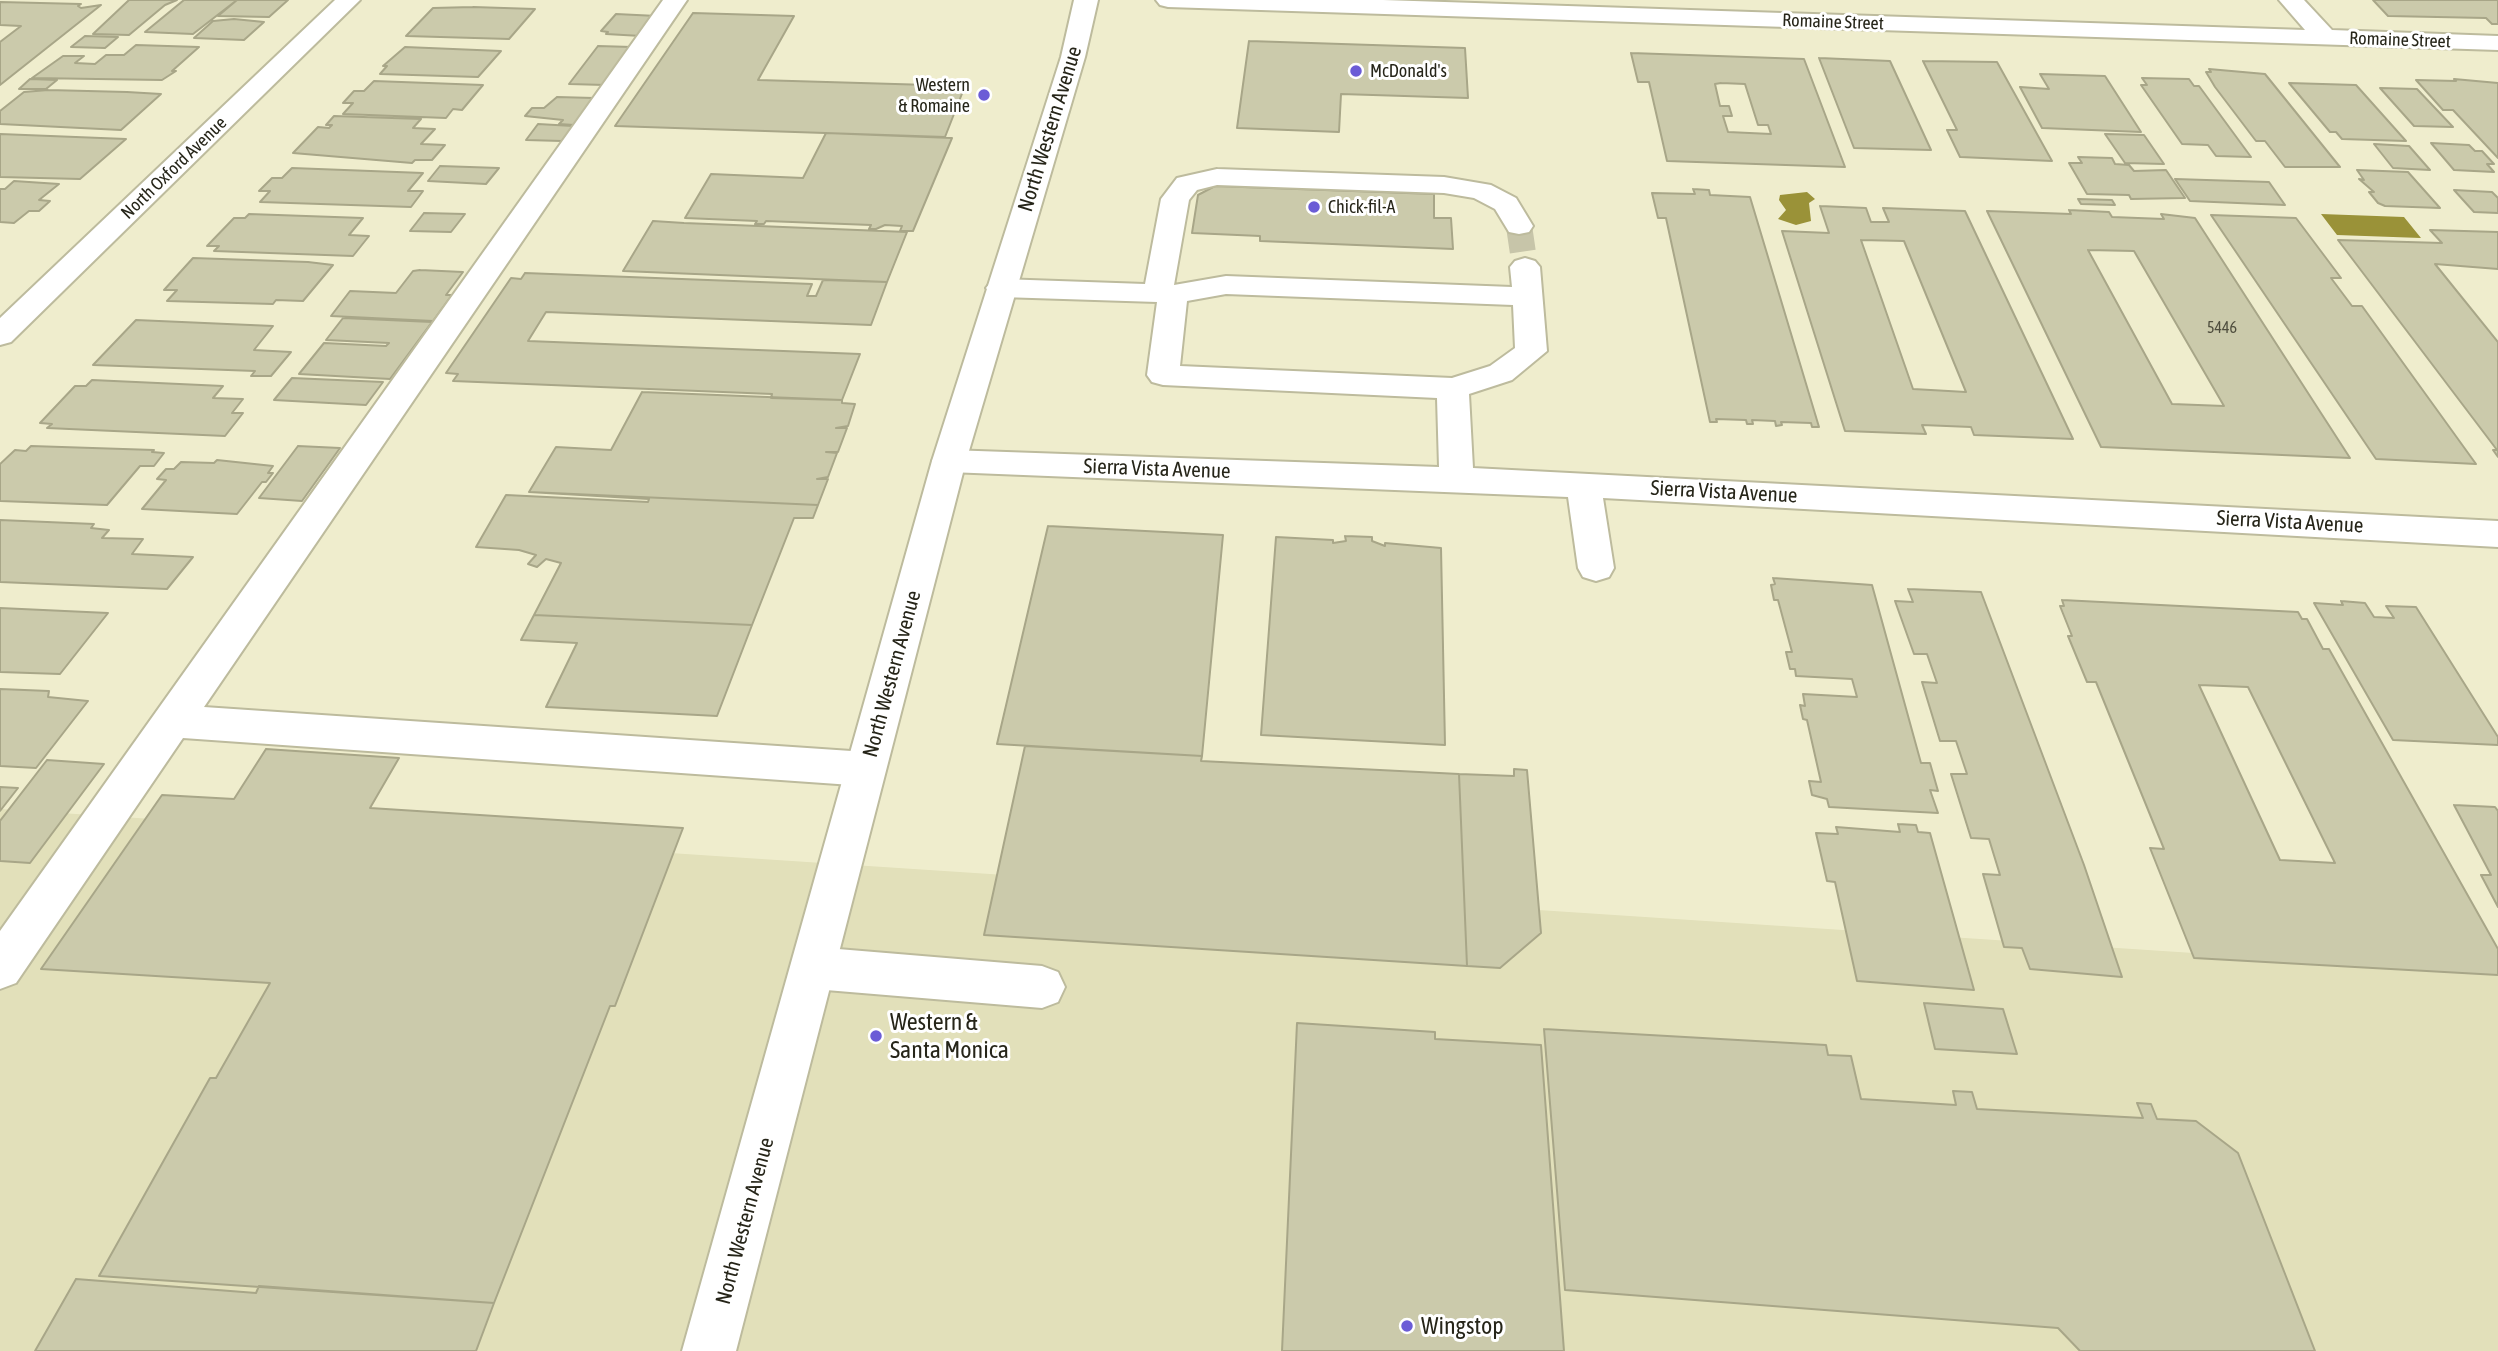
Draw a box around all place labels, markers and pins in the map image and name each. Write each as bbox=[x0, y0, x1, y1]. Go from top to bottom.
place label: McDonald's bbox=[1370, 60, 1447, 82]
marker: McDonald's bbox=[1348, 63, 1364, 79]
place label: Western & Romaine bbox=[898, 74, 970, 116]
marker: Western & Romaine bbox=[976, 87, 992, 103]
place label: Chick-fil-A bbox=[1328, 196, 1395, 218]
marker: Chick-fil-A bbox=[1306, 199, 1322, 215]
place label: Western & Santa Monica bbox=[890, 1008, 1009, 1064]
marker: Western & Santa Monica bbox=[868, 1028, 884, 1044]
place label: Wingstop bbox=[1421, 1312, 1504, 1340]
marker: Wingstop bbox=[1399, 1318, 1415, 1334]

